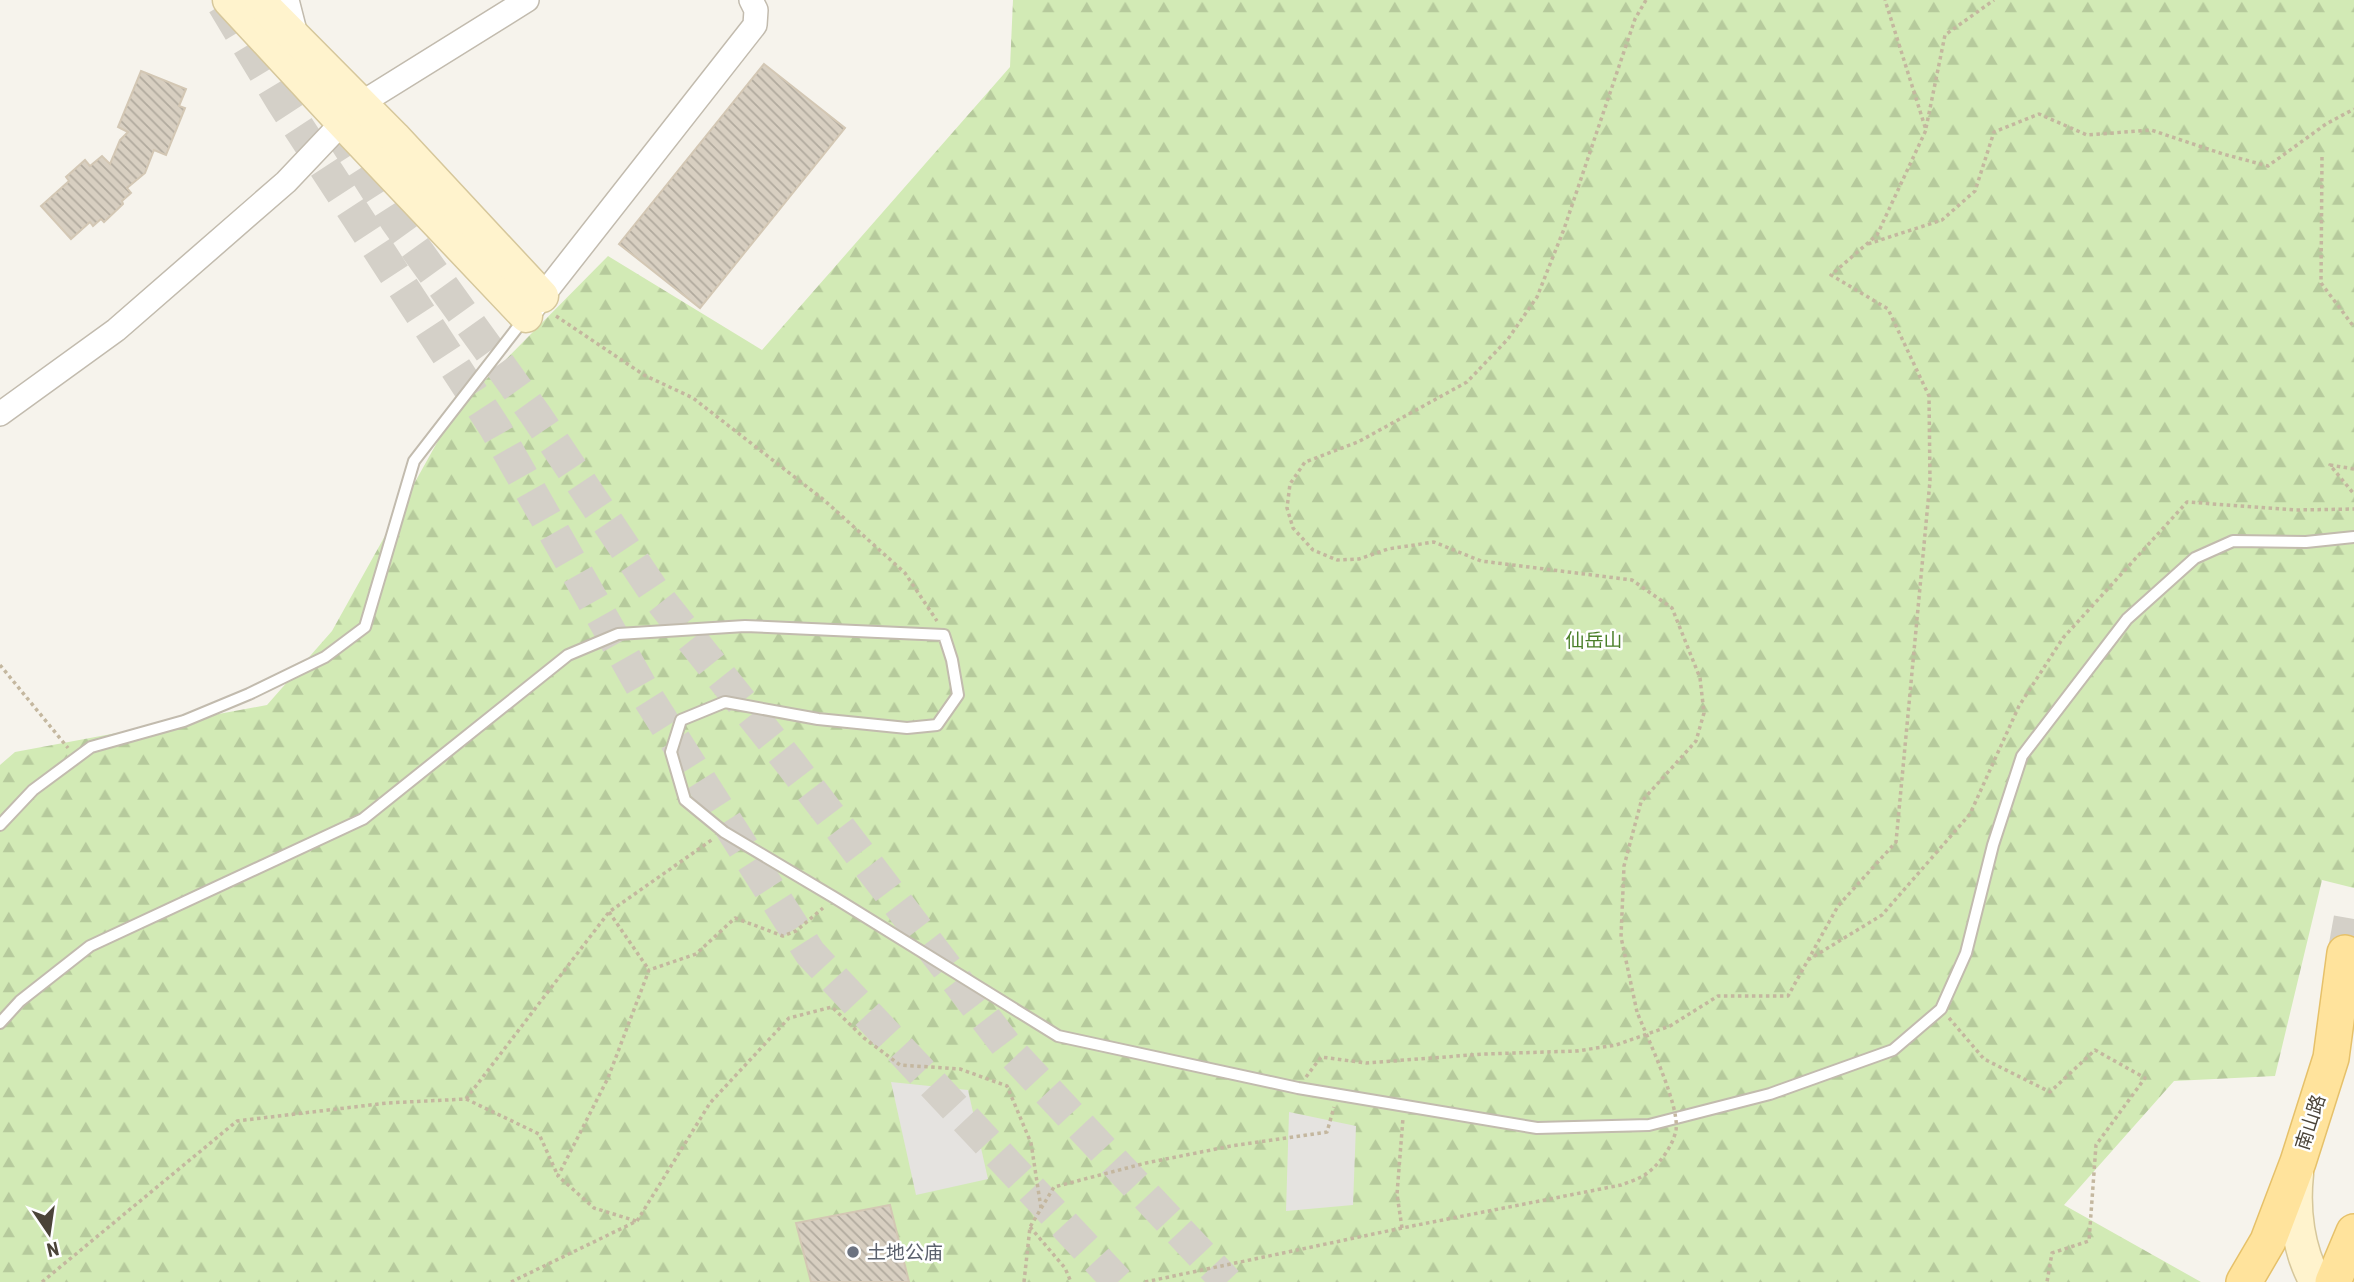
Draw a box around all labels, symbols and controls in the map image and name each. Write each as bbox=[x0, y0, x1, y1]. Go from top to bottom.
park label: 仙岳山 bbox=[1565, 629, 1623, 652]
street label: 南山路 bbox=[2291, 1091, 2330, 1153]
north arrow bbox=[14, 1198, 84, 1268]
text: N bbox=[44, 1237, 61, 1262]
place label: 土地公庙 bbox=[867, 1241, 943, 1264]
marker: 土地公庙 bbox=[845, 1244, 861, 1260]

